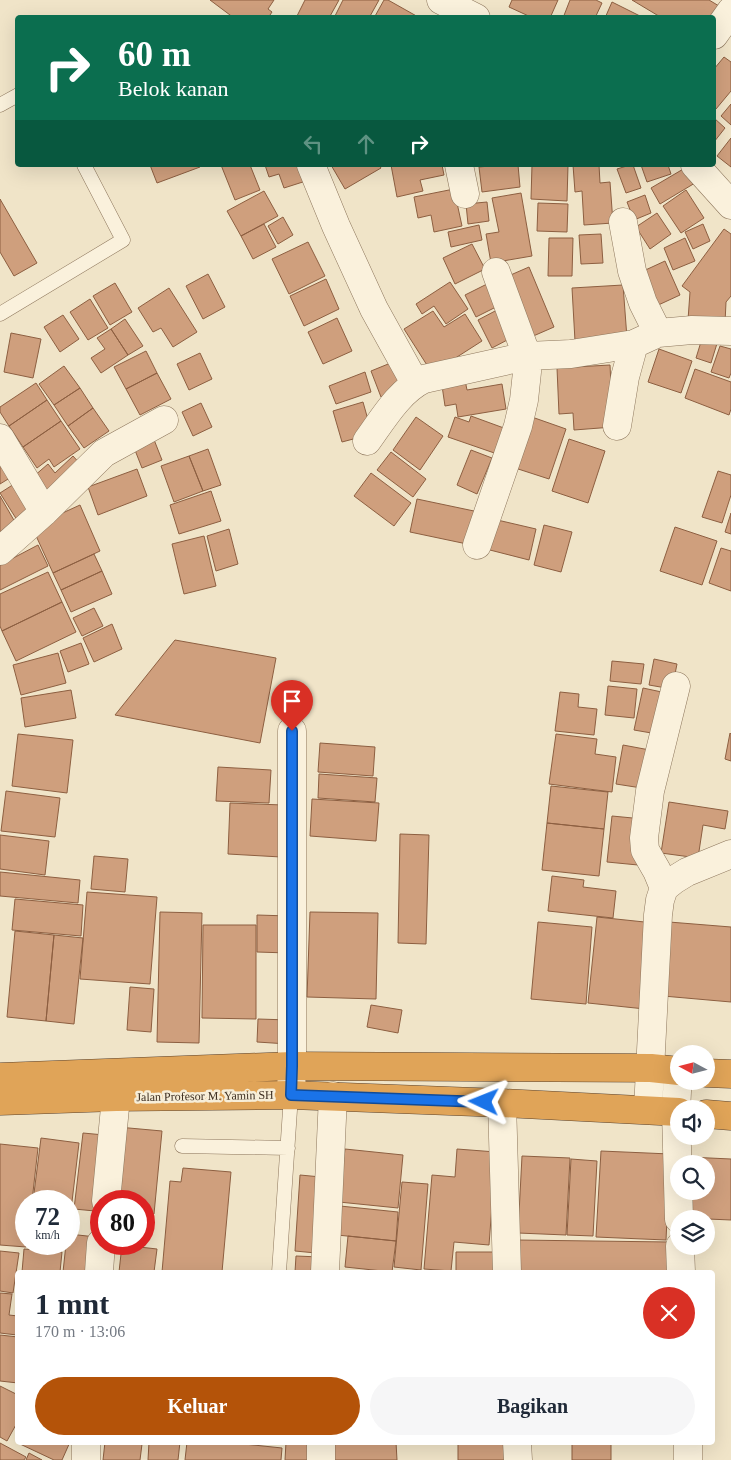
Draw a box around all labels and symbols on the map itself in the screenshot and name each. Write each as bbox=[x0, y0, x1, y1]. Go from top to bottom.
pin bbox=[271, 680, 313, 731]
north arrow bbox=[670, 1045, 715, 1090]
position arrow bbox=[457, 1075, 509, 1127]
street label: Jalan Profesor M. Yamin SH bbox=[136, 1088, 274, 1104]
speed limit sign: 80 bbox=[90, 1190, 155, 1255]

